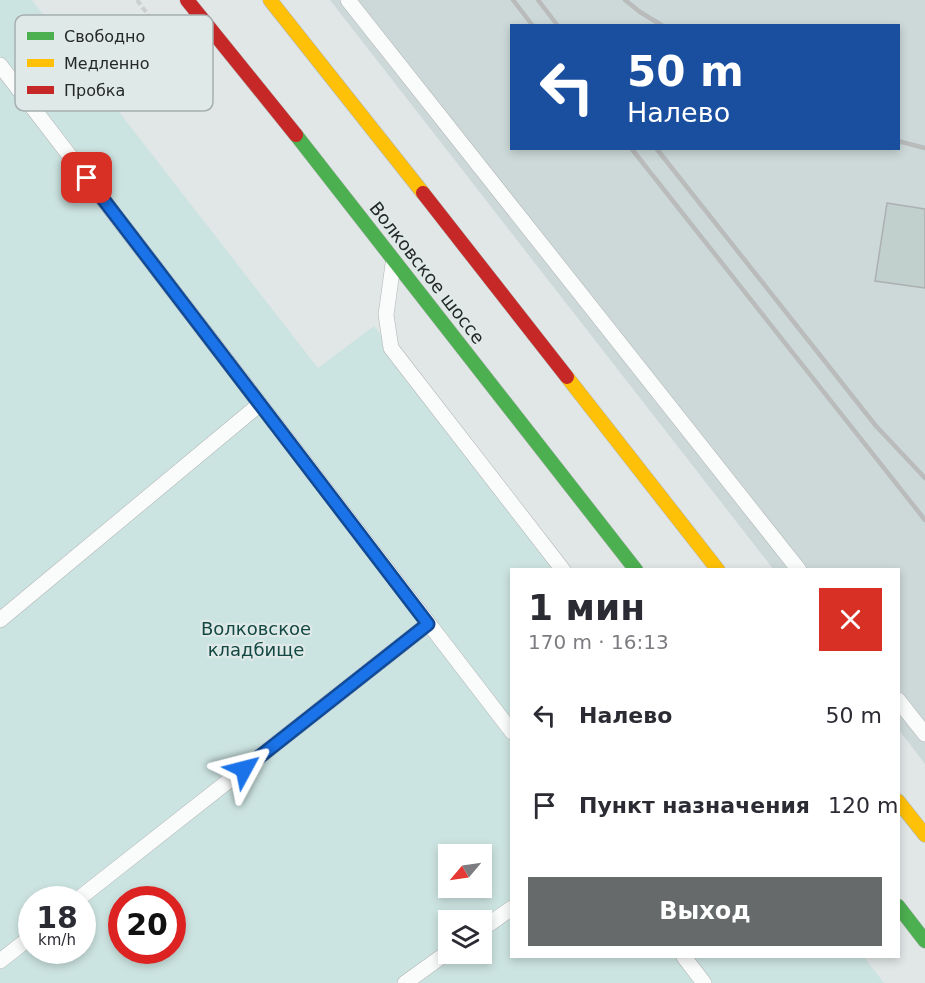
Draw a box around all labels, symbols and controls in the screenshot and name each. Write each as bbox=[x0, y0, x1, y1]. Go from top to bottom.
legend bbox=[15, 15, 213, 111]
text: Свободно bbox=[64, 27, 145, 46]
text: 50 m bbox=[627, 47, 744, 96]
icon: left bbox=[528, 48, 606, 126]
text: Медленно bbox=[64, 54, 150, 73]
text: Пробка bbox=[64, 81, 125, 100]
text: Налево bbox=[627, 97, 730, 128]
pin bbox=[61, 152, 112, 203]
icon: arrive bbox=[70, 161, 103, 194]
street label: Волковское шоссе bbox=[365, 198, 489, 348]
text: 1 мин bbox=[528, 587, 645, 628]
button: close bbox=[819, 588, 882, 651]
park label: Волковское кладбище bbox=[201, 618, 311, 660]
text: 170 m · 16:13 bbox=[528, 630, 669, 654]
icon: left bbox=[528, 699, 561, 732]
text: Налево bbox=[579, 703, 672, 728]
text: 50 m bbox=[826, 703, 882, 728]
position arrow bbox=[212, 737, 276, 801]
icon: arrive bbox=[528, 789, 561, 822]
text: Пункт назначения bbox=[579, 793, 810, 818]
text: 120 m bbox=[828, 793, 898, 818]
north arrow bbox=[438, 844, 492, 898]
map controls bbox=[438, 844, 492, 964]
button: Выход bbox=[528, 877, 882, 946]
speed limit sign: 20 bbox=[108, 886, 186, 964]
text: 18 bbox=[36, 900, 78, 935]
button: layers bbox=[438, 910, 492, 964]
text: km/h bbox=[38, 931, 76, 949]

